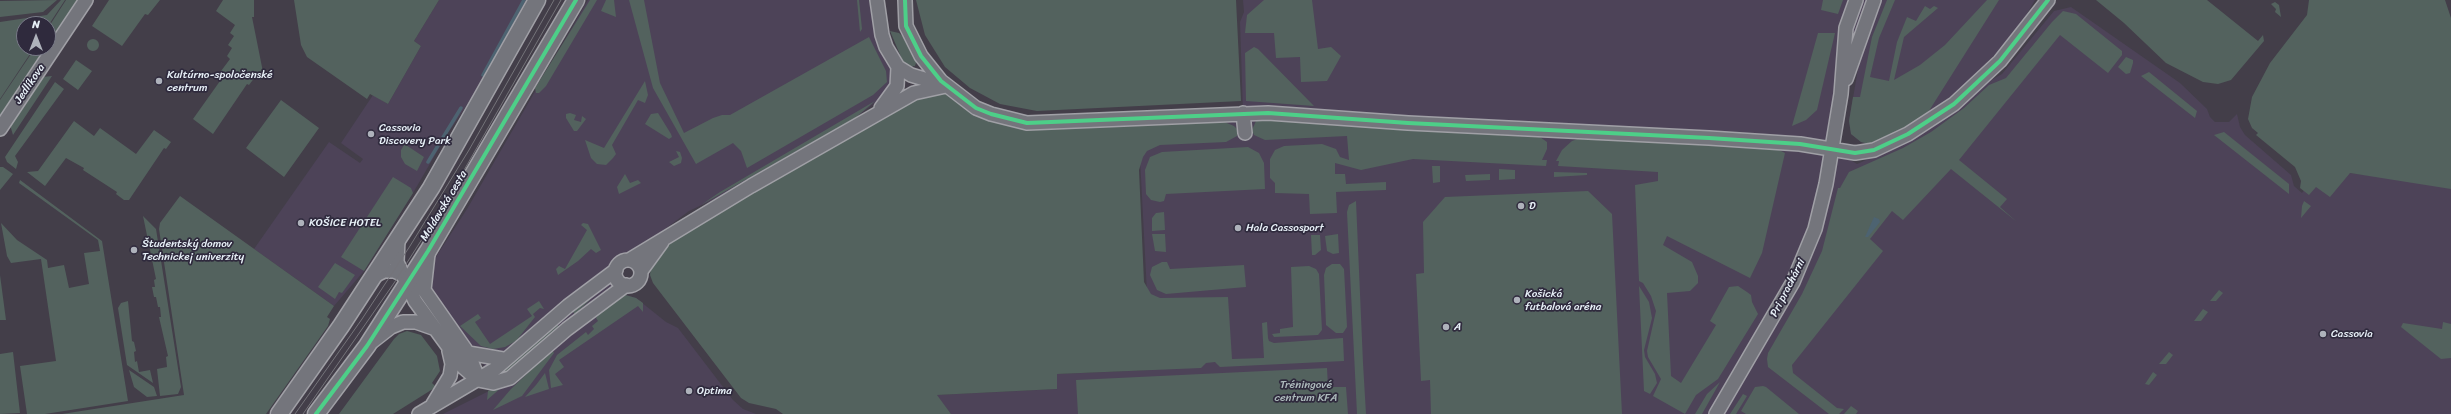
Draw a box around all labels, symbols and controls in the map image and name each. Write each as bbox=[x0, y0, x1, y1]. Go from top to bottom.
text: N bbox=[32, 15, 40, 34]
north arrow bbox=[16, 16, 56, 56]
street label: Jedlíkova bbox=[12, 62, 48, 106]
place label: Kultúrno-spoločenské centrum bbox=[167, 68, 273, 94]
marker: Kultúrno-spoločenské centrum bbox=[154, 76, 164, 86]
place label: Cassovia Discovery Park bbox=[379, 121, 451, 147]
marker: Cassovia Discovery Park bbox=[366, 129, 376, 139]
street label: Moldavská cesta bbox=[418, 168, 470, 244]
place label: D bbox=[1529, 199, 1536, 213]
marker: D bbox=[1516, 201, 1526, 211]
place label: KOŠICE HOTEL bbox=[309, 216, 381, 230]
marker: KOŠICE HOTEL bbox=[296, 218, 306, 228]
place label: Hala Cassosport bbox=[1246, 221, 1324, 235]
marker: Hala Cassosport bbox=[1233, 223, 1243, 233]
place label: Študentský domov Technickej univerzity bbox=[142, 237, 244, 263]
marker: Študentský domov Technickej univerzity bbox=[129, 245, 139, 255]
street label: Pri prachárni bbox=[1768, 257, 1808, 319]
place label: Košická futbalová aréna bbox=[1525, 287, 1601, 313]
marker: Košická futbalová aréna bbox=[1512, 295, 1522, 305]
place label: A bbox=[1454, 320, 1461, 334]
marker: A bbox=[1441, 322, 1451, 332]
place label: Cassovia bbox=[2331, 327, 2373, 341]
marker: Cassovia bbox=[2318, 329, 2328, 339]
park label: Tréningové centrum KFA bbox=[1274, 378, 1338, 404]
place label: Optima bbox=[697, 384, 732, 398]
marker: Optima bbox=[684, 386, 694, 396]

